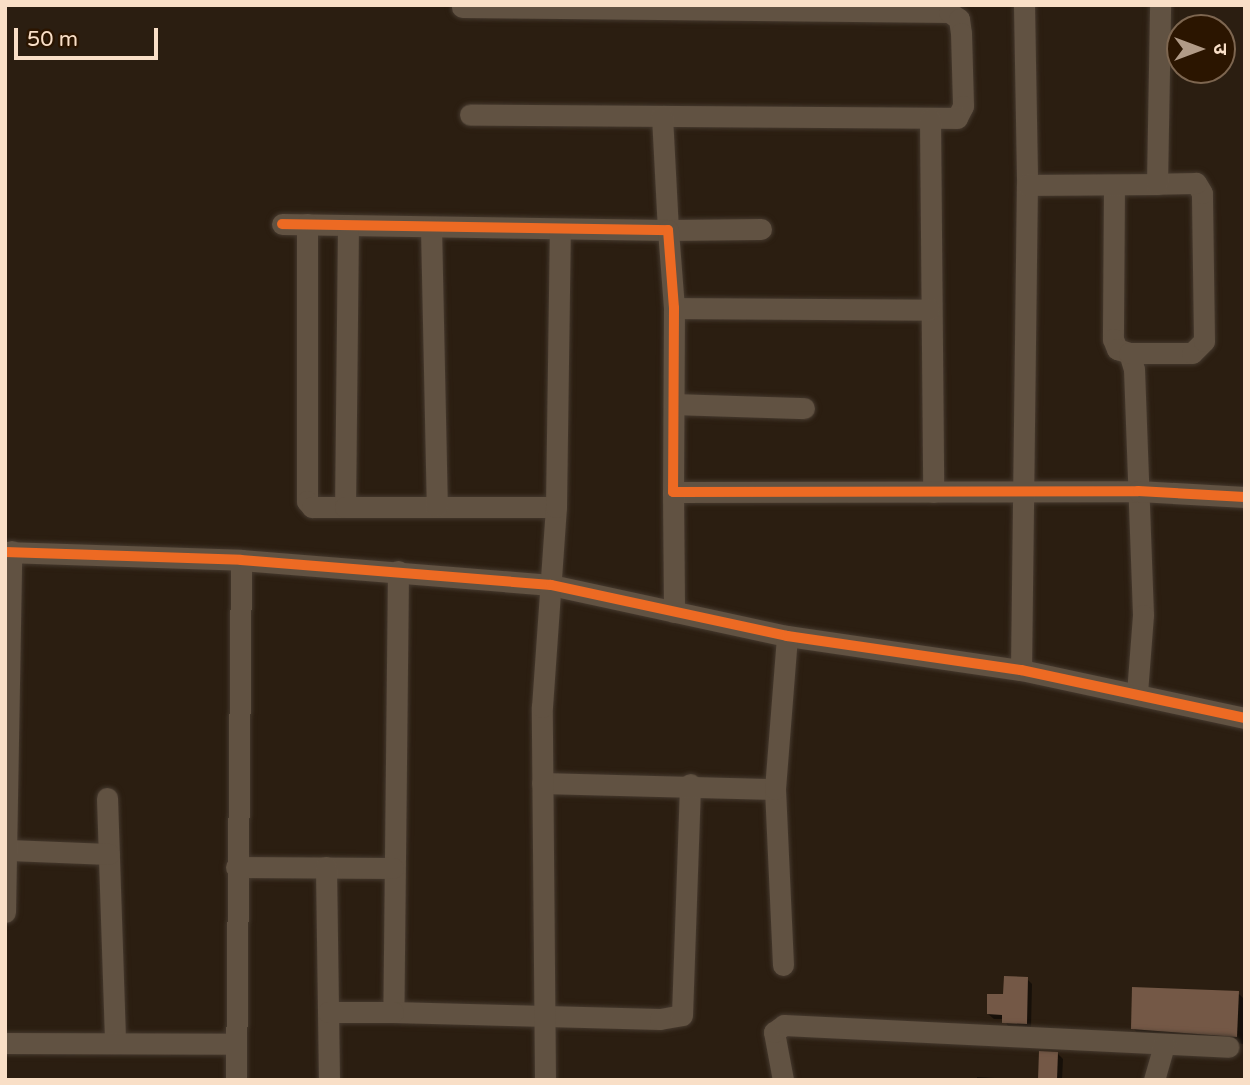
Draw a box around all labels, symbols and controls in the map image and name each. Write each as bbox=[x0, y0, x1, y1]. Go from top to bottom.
scale bar bbox=[18, 14, 161, 58]
north arrow bbox=[1166, 14, 1236, 84]
text: 50 m bbox=[27, 27, 78, 52]
text: उ bbox=[1209, 43, 1231, 55]

